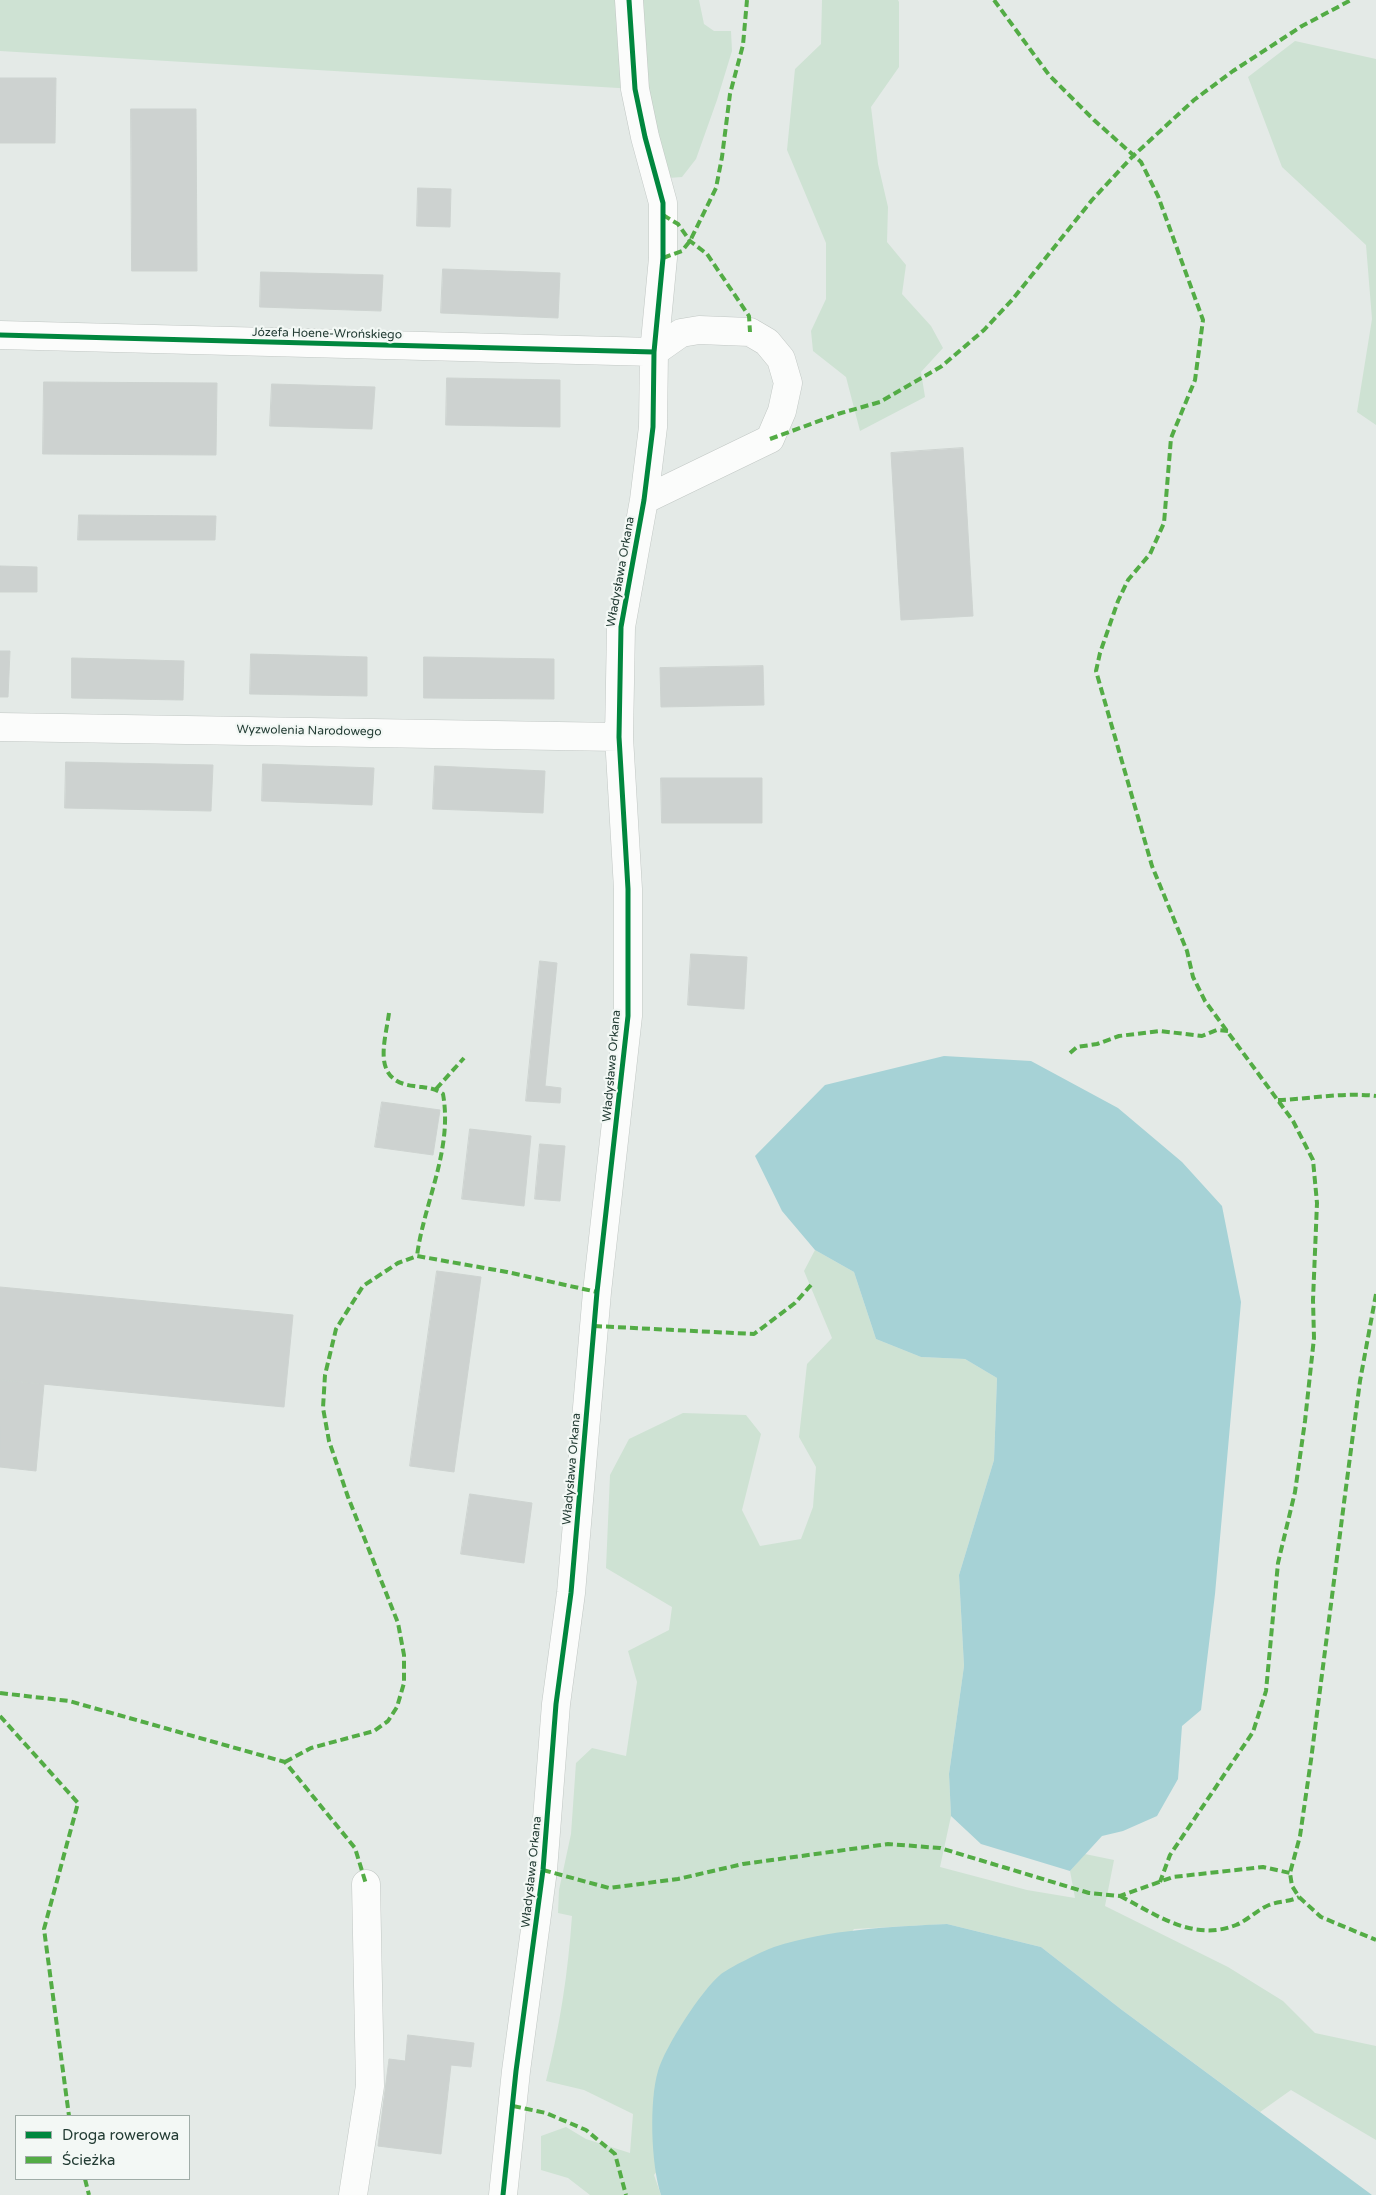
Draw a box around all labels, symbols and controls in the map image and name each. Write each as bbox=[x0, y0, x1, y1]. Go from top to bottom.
street label: Józefa Hoene-Wrońskiego bbox=[252, 325, 402, 343]
street label: Władysława Orkana bbox=[604, 515, 638, 629]
street label: Wyzwolenia Narodowego bbox=[236, 723, 382, 739]
street label: Władysława Orkana bbox=[600, 1009, 624, 1123]
street label: Władysława Orkana bbox=[560, 1412, 584, 1526]
street label: Władysława Orkana bbox=[519, 1815, 545, 1929]
legend bbox=[15, 2115, 190, 2180]
text: Droga rowerowa bbox=[62, 2126, 179, 2144]
text: Ścieżka bbox=[62, 2151, 115, 2169]

